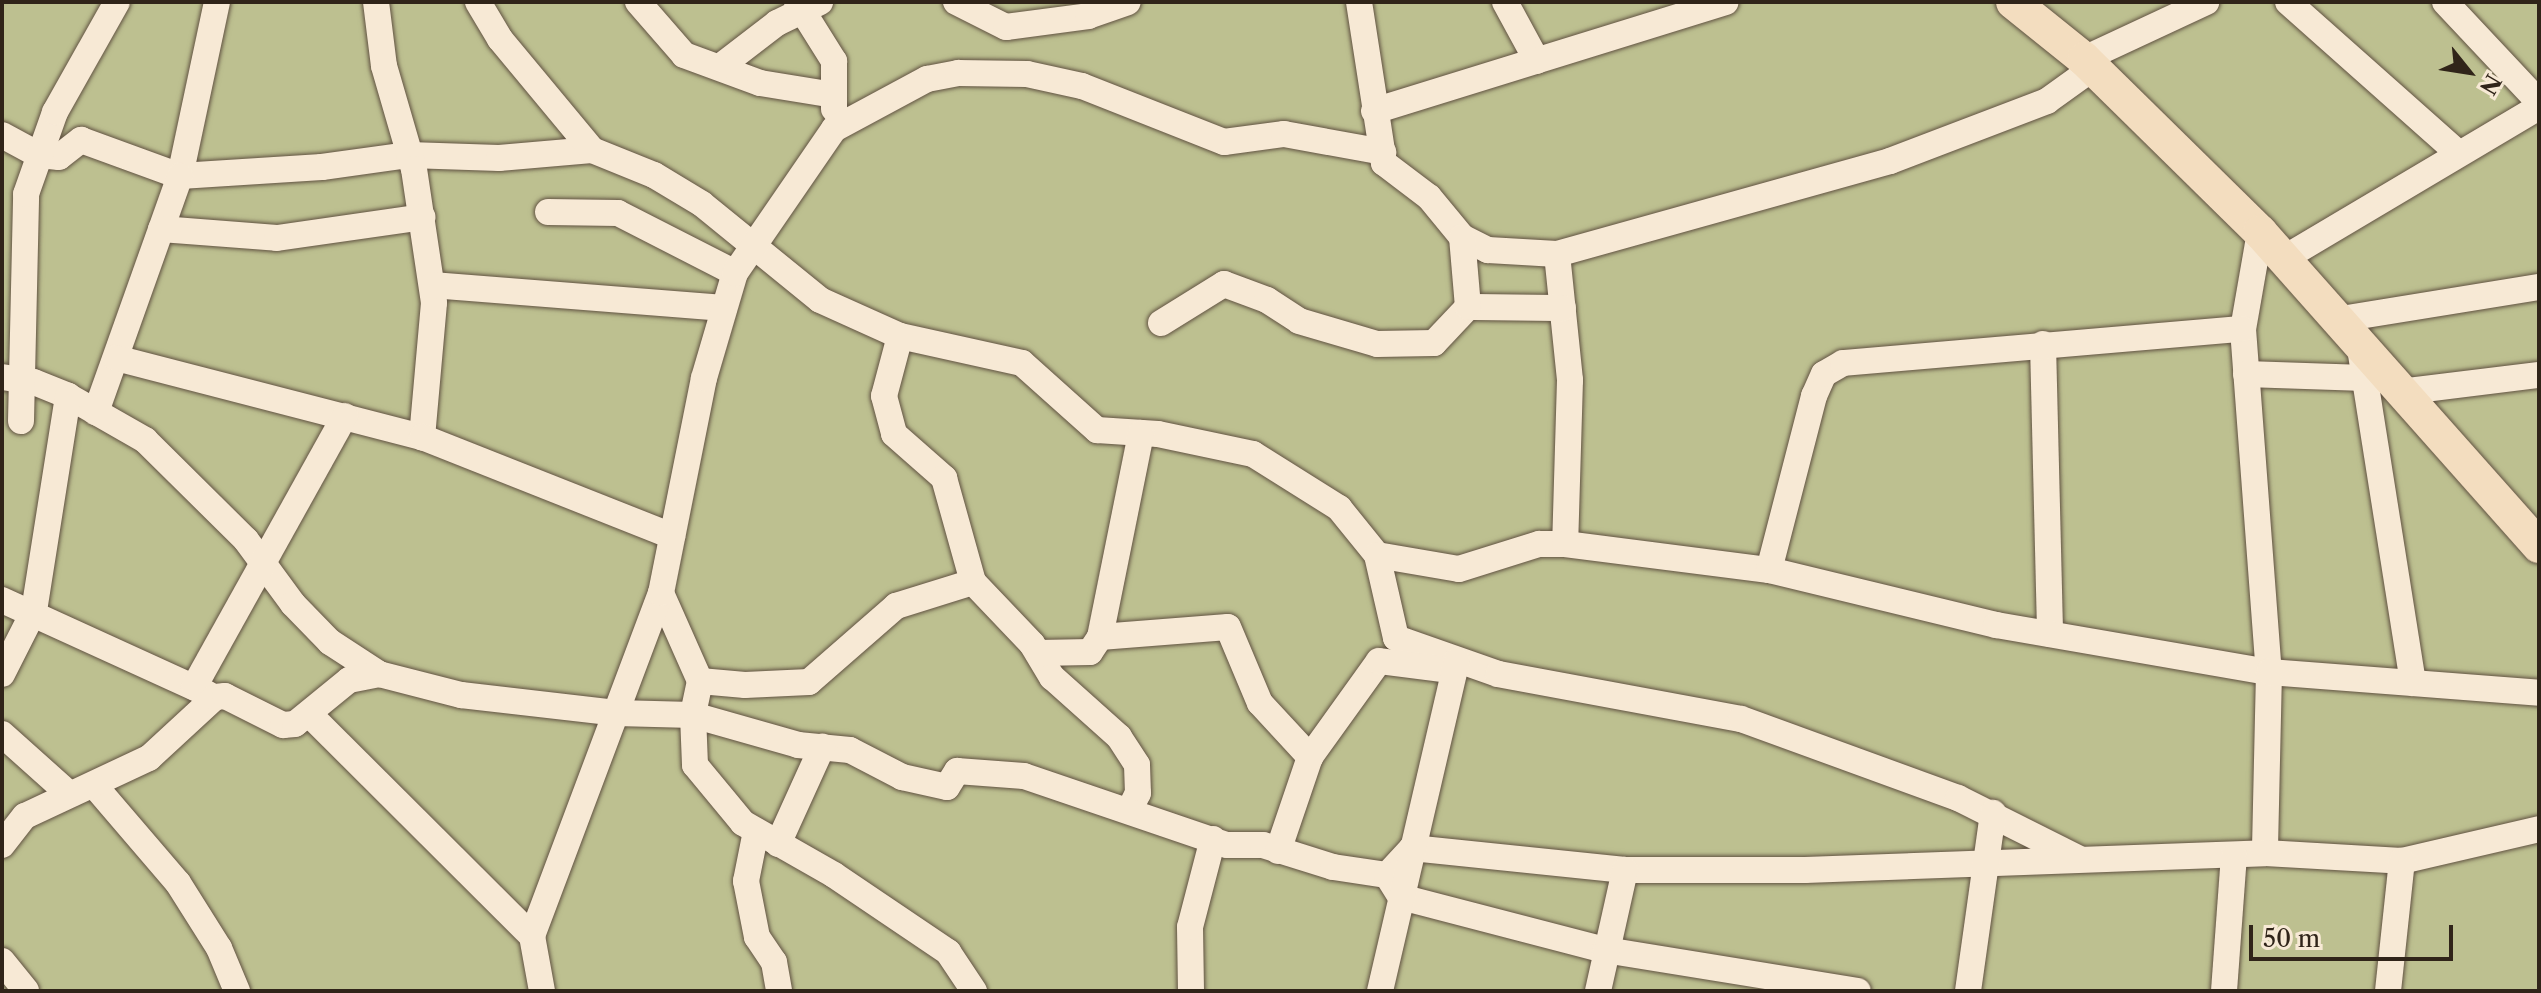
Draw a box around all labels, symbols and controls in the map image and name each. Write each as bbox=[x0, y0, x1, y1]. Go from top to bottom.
north arrow bbox=[2429, 32, 2509, 112]
text: N bbox=[2474, 69, 2507, 99]
scale bar bbox=[2253, 909, 2457, 959]
text: 50 m bbox=[2263, 924, 2320, 953]

